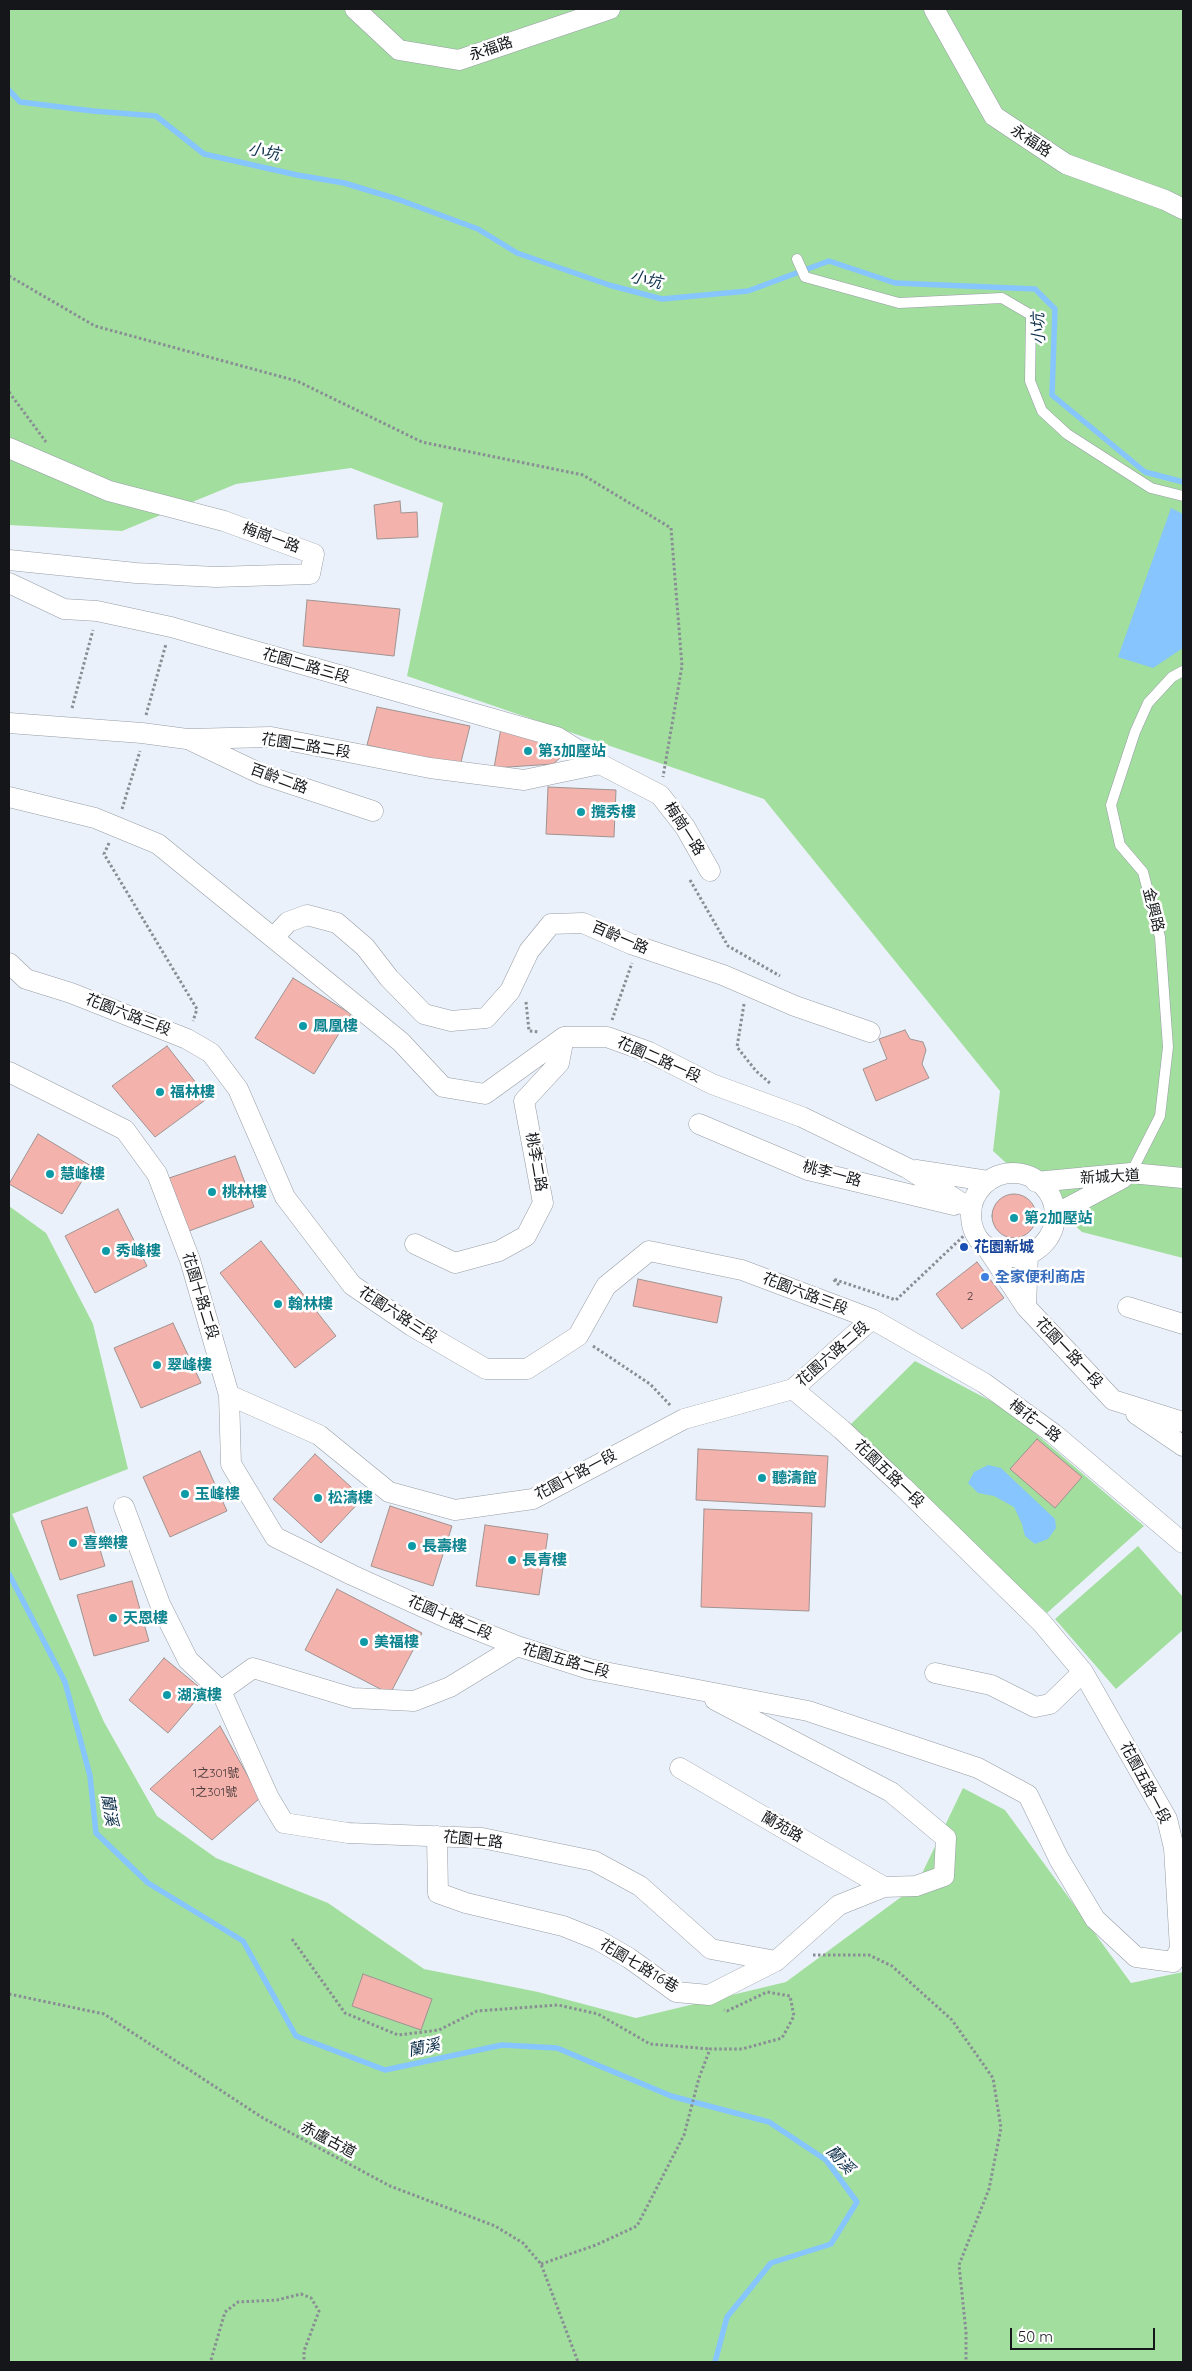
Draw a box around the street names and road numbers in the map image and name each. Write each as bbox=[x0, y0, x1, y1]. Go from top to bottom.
street label: 永福路 bbox=[467, 33, 515, 65]
street label: 永福路 bbox=[1007, 121, 1055, 161]
street label: 梅崗一路 bbox=[240, 519, 302, 557]
street label: 花園二路三段 bbox=[260, 645, 352, 687]
street label: 花園二路二段 bbox=[260, 730, 352, 762]
street label: 百齡二路 bbox=[248, 760, 310, 798]
street label: 梅崗一路 bbox=[660, 799, 708, 859]
street label: 金興路 bbox=[1139, 886, 1167, 934]
street label: 百齡一路 bbox=[589, 918, 651, 958]
street label: 花園六路三段 bbox=[83, 990, 173, 1040]
street label: 花園二路一段 bbox=[614, 1033, 704, 1087]
street label: 桃李二路 bbox=[522, 1131, 550, 1193]
street label: 桃李一路 bbox=[801, 1158, 863, 1190]
street label: 新城大道 bbox=[1080, 1166, 1140, 1188]
street label: 花園十路二段 bbox=[178, 1250, 222, 1342]
street label: 花園六路三段 bbox=[760, 1269, 850, 1319]
street label: 花園六路三段 bbox=[355, 1283, 441, 1347]
street label: 花園一路一段 bbox=[1032, 1314, 1106, 1392]
street label: 花園六路二段 bbox=[793, 1318, 873, 1390]
street label: 梅花一路 bbox=[1006, 1396, 1064, 1446]
street label: 花園五路一段 bbox=[850, 1436, 928, 1512]
street label: 花園十路一段 bbox=[532, 1446, 620, 1504]
street label: 花園十路二段 bbox=[405, 1592, 495, 1644]
street label: 花園五路二段 bbox=[520, 1640, 612, 1682]
street label: 花園五路一段 bbox=[1116, 1739, 1174, 1827]
street label: 蘭苑路 bbox=[758, 1808, 806, 1846]
street label: 花園七路 bbox=[442, 1828, 504, 1852]
street label: 花園七路16巷 bbox=[596, 1935, 682, 1997]
street label: 赤盧古道 bbox=[297, 2118, 359, 2162]

